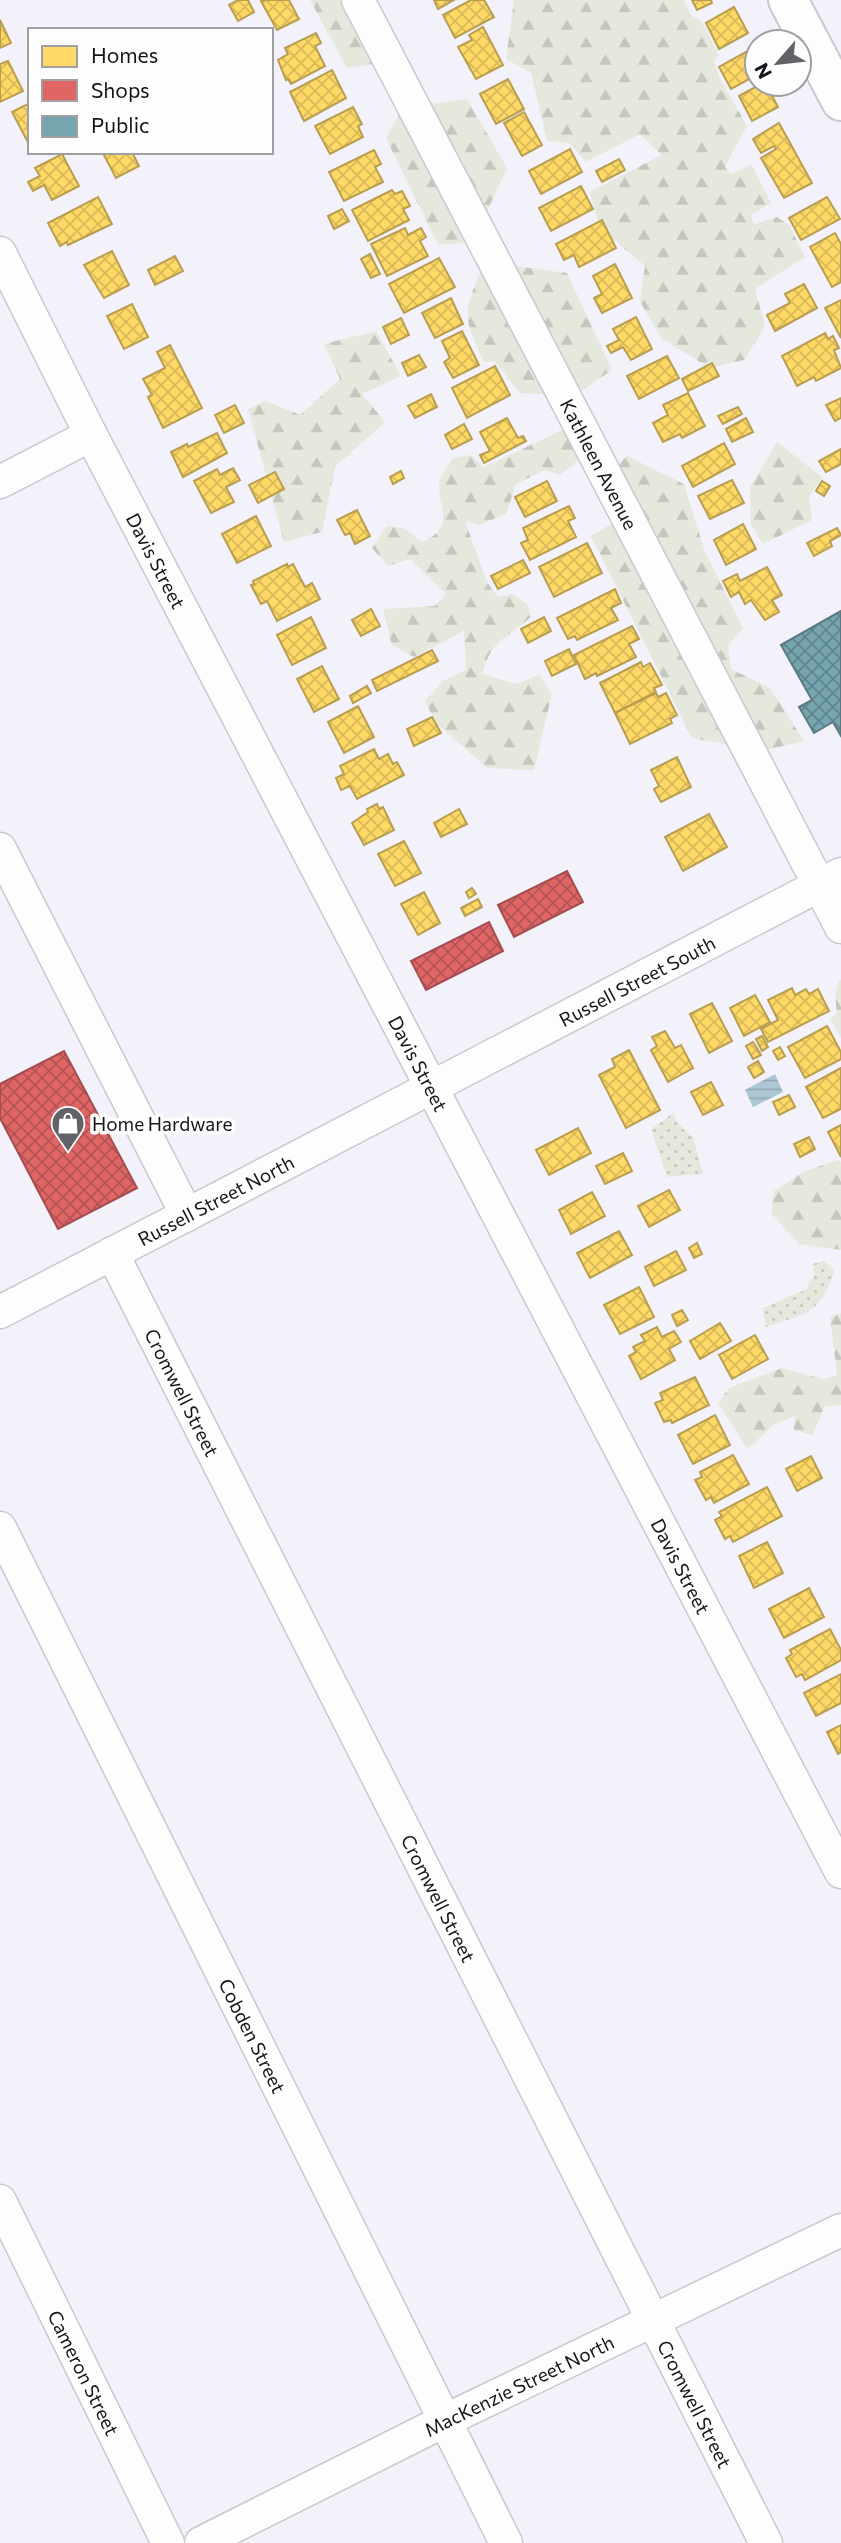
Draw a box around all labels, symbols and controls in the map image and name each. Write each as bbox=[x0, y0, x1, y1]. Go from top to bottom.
legend bbox=[28, 28, 273, 154]
north arrow bbox=[743, 28, 813, 98]
text: Homes bbox=[91, 42, 158, 67]
text: N bbox=[749, 60, 776, 83]
text: Shops bbox=[91, 77, 150, 102]
text: Public bbox=[91, 112, 149, 137]
street label: Kathleen Avenue bbox=[556, 395, 643, 533]
street label: Davis Street bbox=[122, 509, 191, 612]
street label: Russell Street South bbox=[555, 930, 719, 1031]
street label: Davis Street bbox=[384, 1012, 453, 1115]
shop icon: Home Hardware bbox=[49, 1104, 87, 1153]
place label: Home Hardware bbox=[92, 1112, 233, 1135]
street label: Russell Street North bbox=[133, 1150, 298, 1250]
street label: Cromwell Street bbox=[141, 1325, 225, 1460]
street label: Davis Street bbox=[647, 1514, 716, 1618]
street label: Cromwell Street bbox=[397, 1830, 481, 1966]
street label: Cobden Street bbox=[215, 1974, 291, 2097]
street label: Cameron Street bbox=[44, 2306, 125, 2439]
street label: MacKenzie Street North bbox=[420, 2330, 617, 2441]
street label: Cromwell Street bbox=[653, 2336, 737, 2471]

